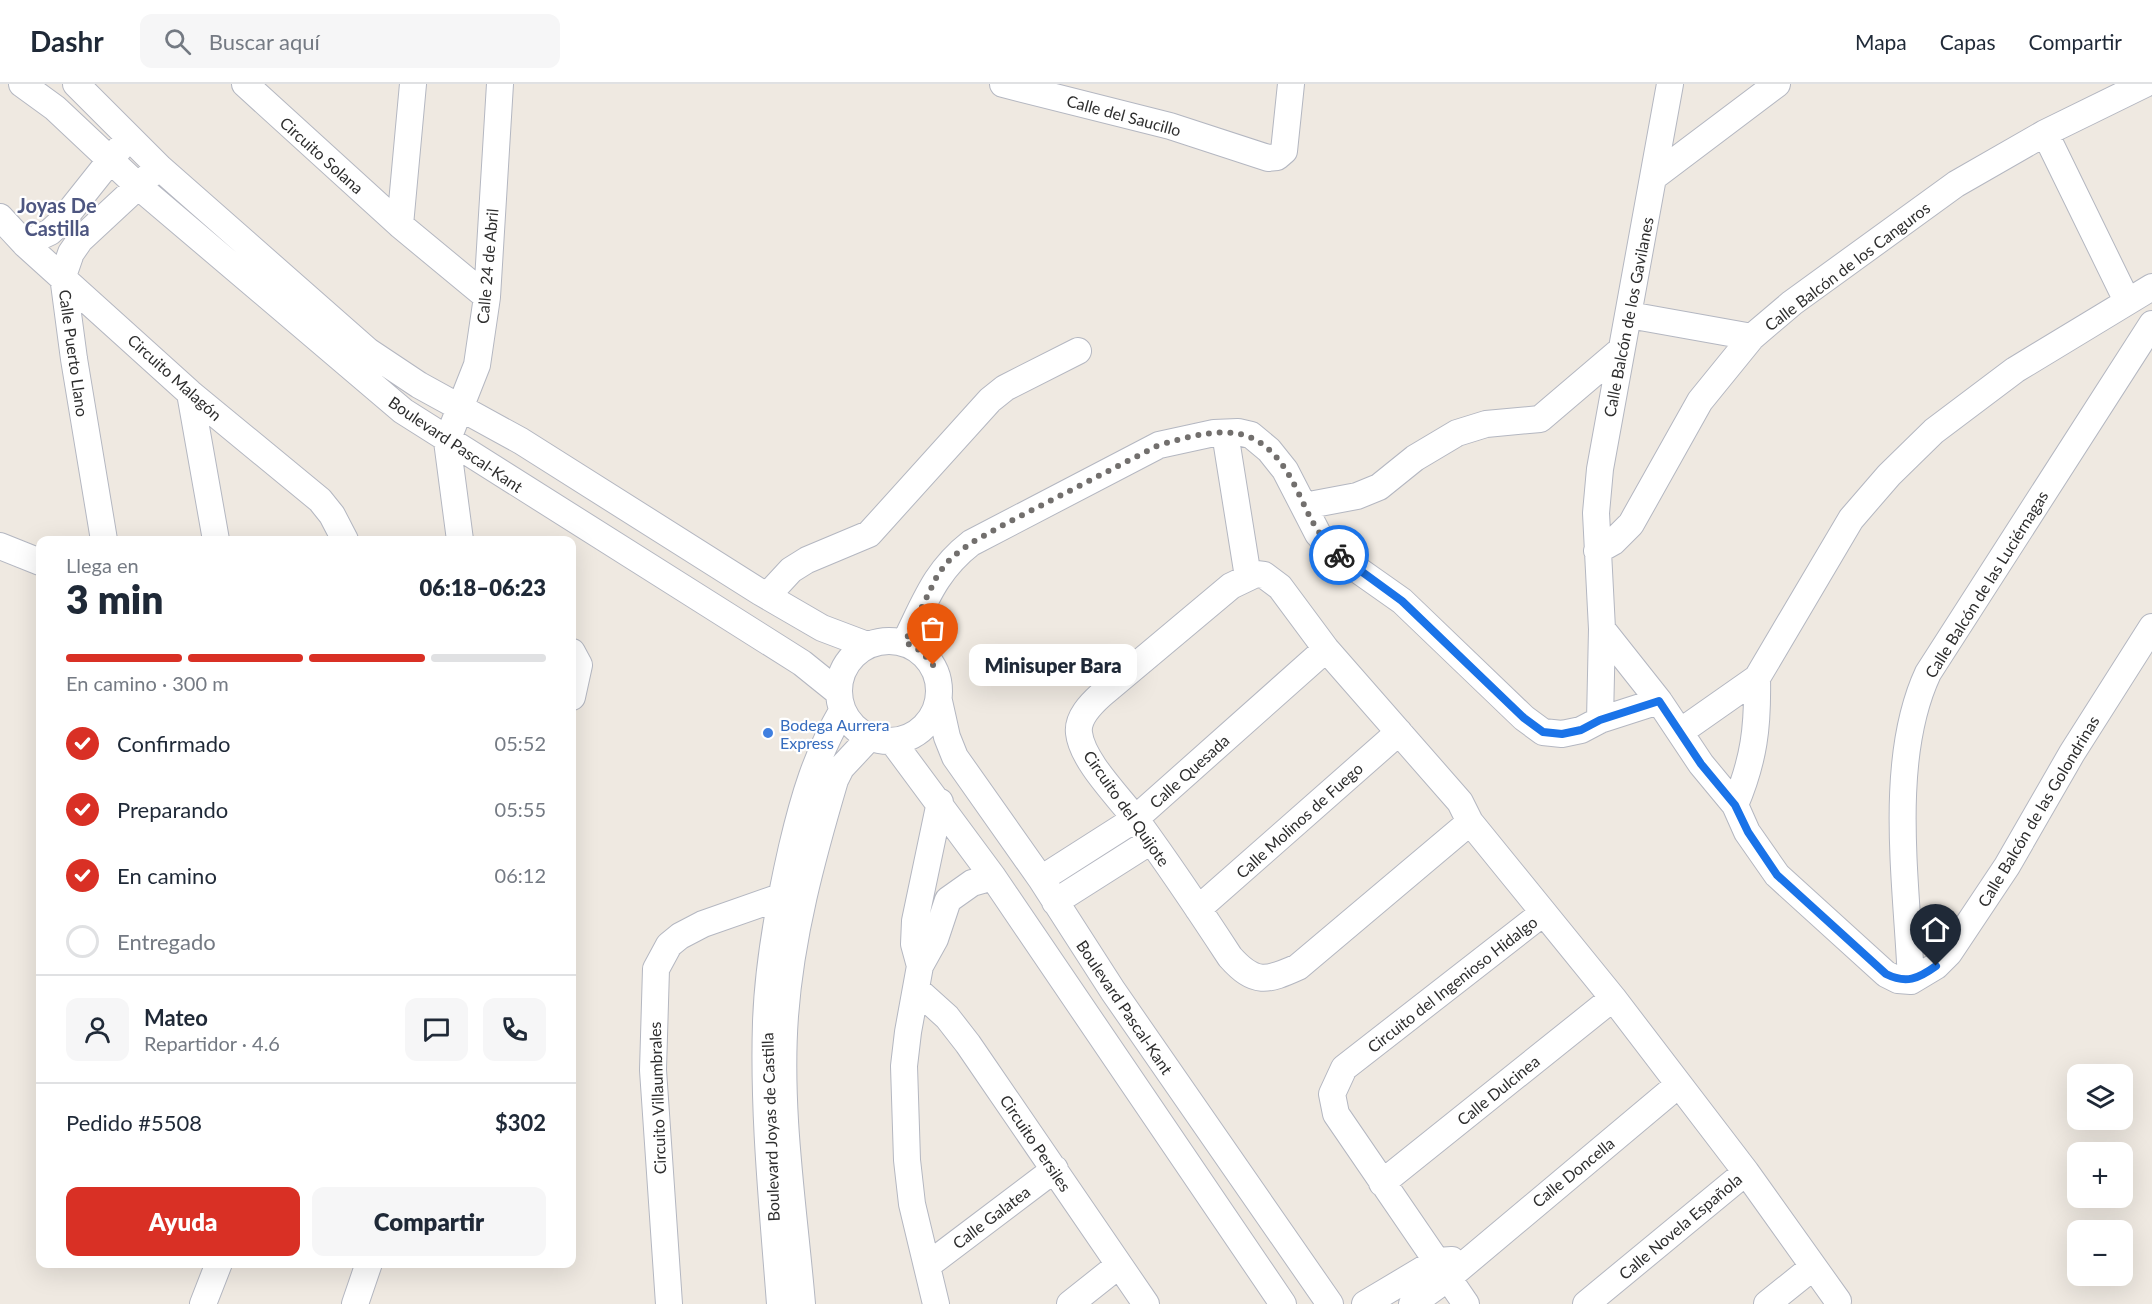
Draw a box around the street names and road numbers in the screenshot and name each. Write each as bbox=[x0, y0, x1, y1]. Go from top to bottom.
street label: Calle del Saucillo bbox=[1065, 91, 1183, 139]
street label: Circuito Solana bbox=[276, 113, 368, 197]
street label: Calle Balcón de los Canguros bbox=[1761, 198, 1933, 334]
street label: Calle 24 de Abril bbox=[473, 208, 501, 324]
street label: Calle Balcón de los Gavilanes bbox=[1599, 215, 1657, 419]
street label: Calle Puerto Llano bbox=[56, 288, 92, 418]
street label: Circuito Malagón bbox=[124, 330, 226, 424]
street label: Boulevard Pascal-Kant bbox=[385, 392, 527, 496]
street label: Calle Balcón de las Luciérnagas bbox=[1920, 487, 2052, 681]
street label: Calle Balcón de las Golondrinas bbox=[1973, 712, 2103, 910]
street label: Calle Quesada bbox=[1145, 730, 1233, 812]
street label: Circuito del Quijote bbox=[1080, 746, 1174, 870]
street label: Calle Molinos de Fuego bbox=[1232, 758, 1366, 882]
street label: Circuito del Ingenioso Hidalgo bbox=[1363, 912, 1541, 1056]
street label: Boulevard Pascal-Kant bbox=[1073, 936, 1177, 1078]
street label: Circuito Villaumbrales bbox=[645, 1021, 669, 1175]
street label: Boulevard Joyas de Castilla bbox=[757, 1032, 783, 1222]
street label: Calle Dulcinea bbox=[1453, 1051, 1543, 1129]
street label: Circuito Persiles bbox=[997, 1091, 1075, 1195]
street label: Calle Doncella bbox=[1528, 1133, 1618, 1211]
street label: Calle Novela Española bbox=[1615, 1169, 1745, 1283]
street label: Calle Galatea bbox=[949, 1182, 1033, 1252]

